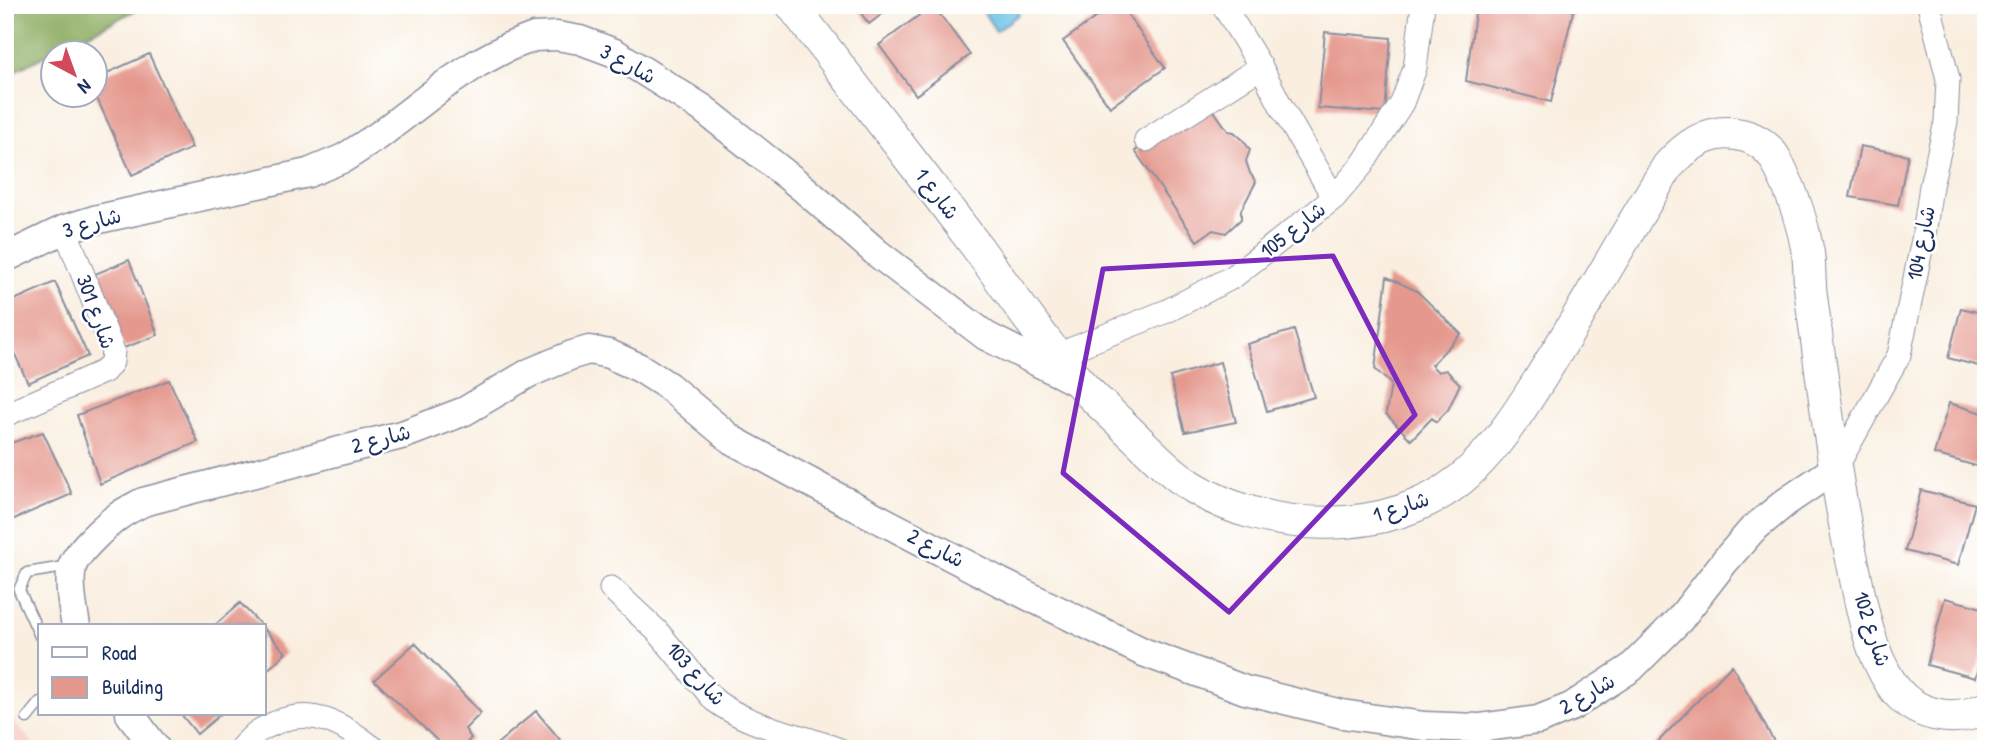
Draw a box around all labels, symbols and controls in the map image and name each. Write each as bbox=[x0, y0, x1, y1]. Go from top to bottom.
street label: شارع 3 bbox=[595, 36, 661, 92]
north arrow bbox=[38, 38, 108, 108]
text: N bbox=[73, 74, 97, 100]
street label: شارع 1 bbox=[908, 162, 966, 226]
street label: شارع 105 bbox=[1254, 195, 1332, 265]
street label: شارع 3 bbox=[59, 200, 125, 246]
street label: شارع 104 bbox=[1899, 203, 1943, 283]
street label: شارع 301 bbox=[69, 271, 123, 353]
street label: شارع 2 bbox=[348, 417, 414, 461]
street label: شارع 1 bbox=[1369, 484, 1433, 530]
street label: شارع 2 bbox=[902, 521, 970, 575]
street label: شارع 102 bbox=[1846, 588, 1898, 670]
legend bbox=[38, 624, 266, 716]
street label: شارع 103 bbox=[659, 635, 733, 713]
text: Road bbox=[102, 638, 136, 667]
street label: شارع 2 bbox=[1553, 666, 1621, 722]
text: Building bbox=[102, 672, 163, 701]

